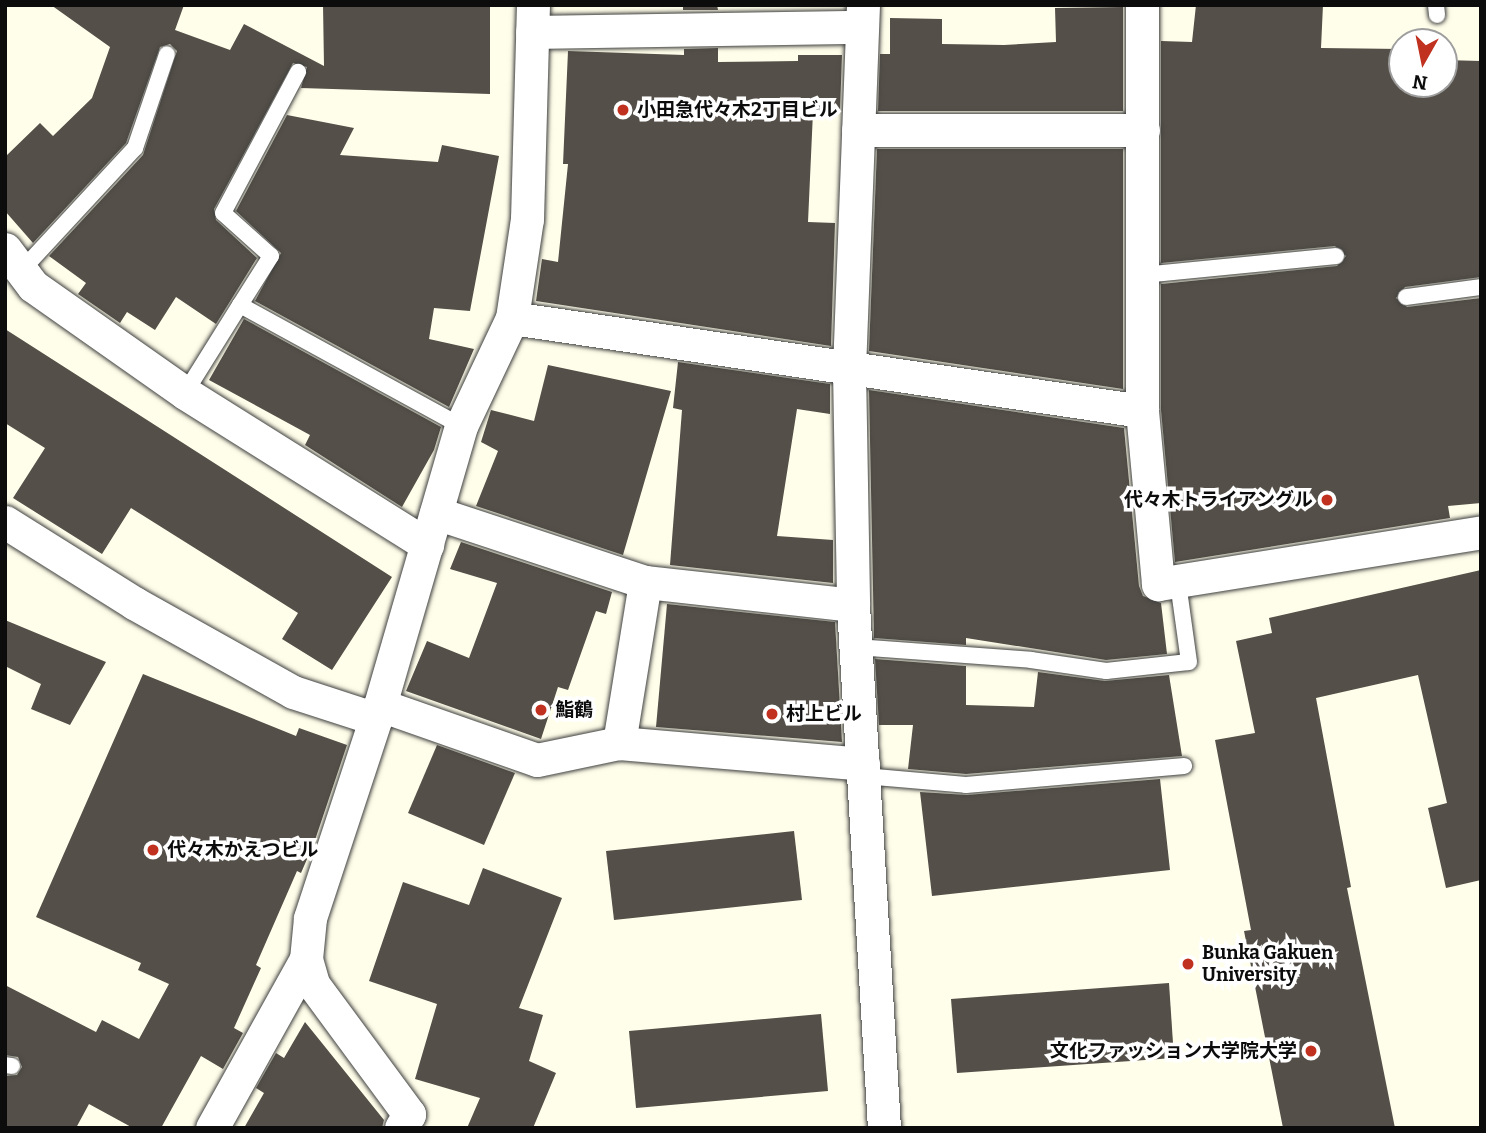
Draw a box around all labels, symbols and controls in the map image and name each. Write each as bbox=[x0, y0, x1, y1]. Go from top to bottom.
north arrow bbox=[1388, 28, 1458, 98]
text: N bbox=[1411, 70, 1429, 95]
place label: 小田急代々木2丁目ビル bbox=[637, 99, 838, 121]
marker: 小田急代々木2丁目ビル bbox=[615, 102, 631, 118]
place label: 代々木トライアングル bbox=[1123, 489, 1313, 511]
marker: 代々木トライアングル bbox=[1319, 492, 1335, 508]
place label: 鮨鶴 bbox=[555, 699, 593, 721]
marker: 鮨鶴 bbox=[533, 702, 549, 718]
place label: 村上ビル bbox=[786, 703, 862, 725]
marker: 村上ビル bbox=[764, 706, 780, 722]
place label: 代々木かえつビル bbox=[167, 839, 319, 861]
marker: 代々木かえつビル bbox=[145, 842, 161, 858]
place label: Bunka Gakuen University bbox=[1202, 942, 1333, 986]
marker: Bunka Gakuen University bbox=[1180, 956, 1196, 972]
place label: 文化ファッション大学院大学 bbox=[1050, 1040, 1297, 1062]
marker: 文化ファッション大学院大学 bbox=[1303, 1043, 1319, 1059]

